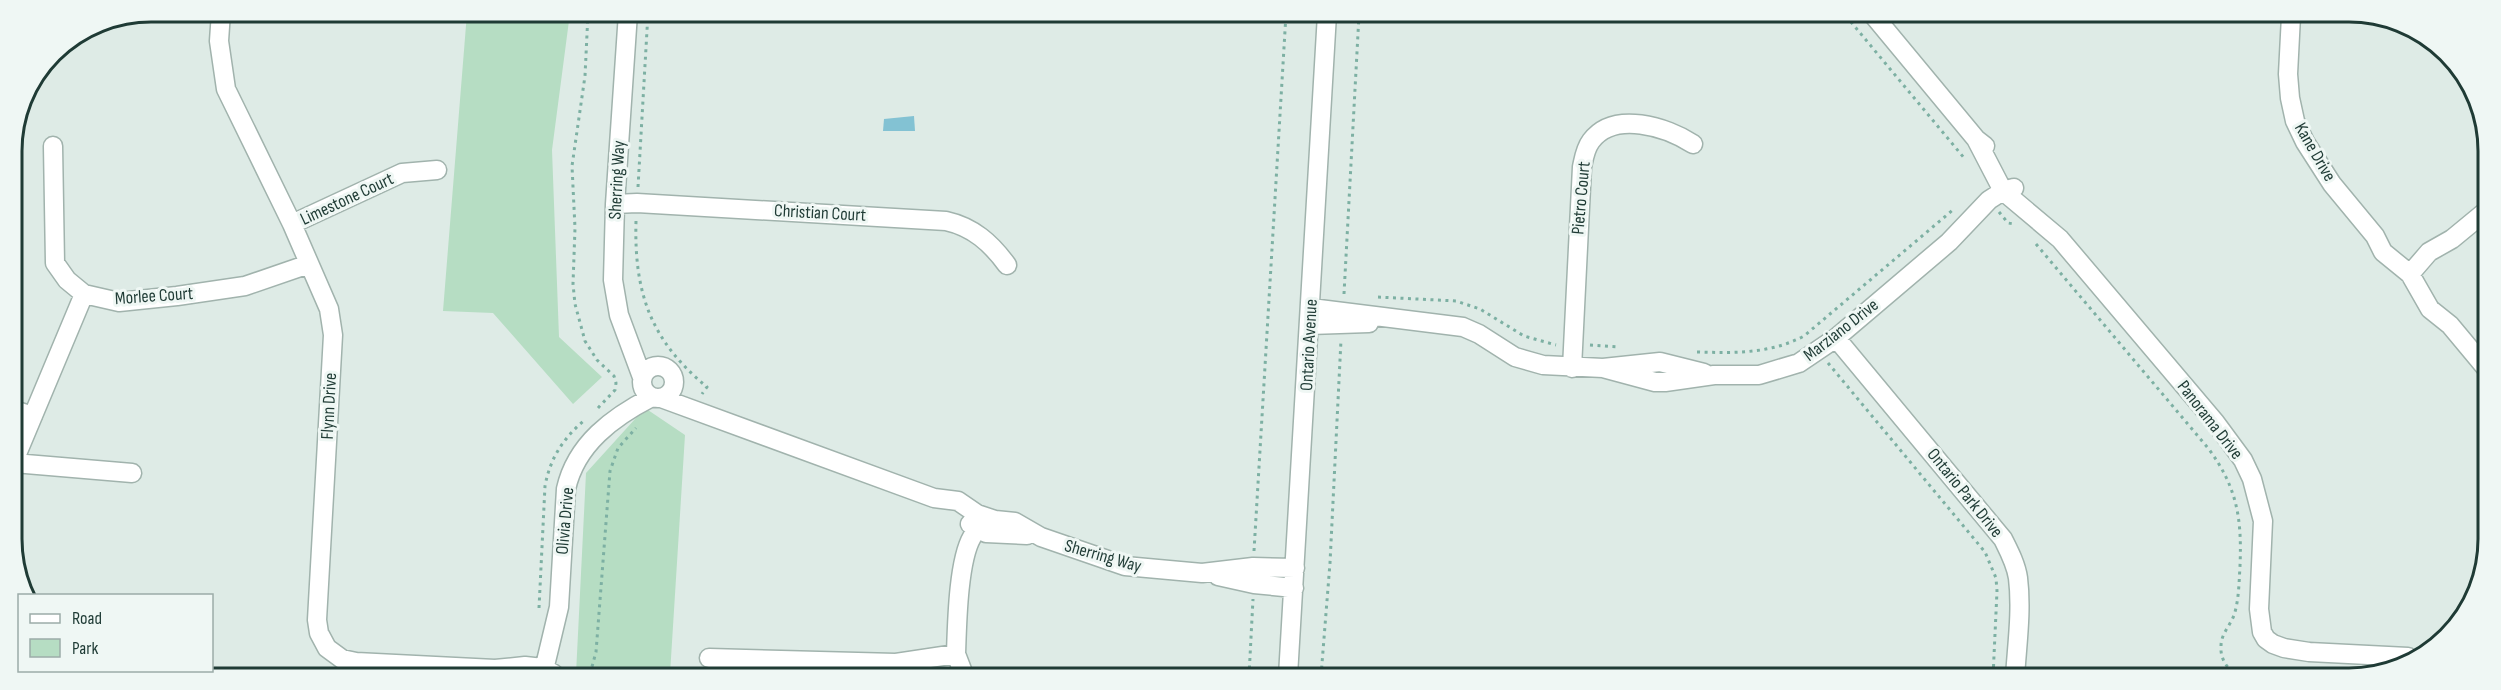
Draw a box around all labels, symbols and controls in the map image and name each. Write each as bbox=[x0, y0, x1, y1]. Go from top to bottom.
street label: Kane Drive bbox=[2290, 119, 2340, 185]
street label: Sherring Way bbox=[604, 140, 630, 220]
street label: Pietro Court bbox=[1567, 160, 1595, 235]
street label: Limestone Court bbox=[297, 168, 397, 230]
street label: Christian Court bbox=[773, 200, 867, 226]
street label: Morlee Court bbox=[114, 283, 194, 309]
street label: Marziano Drive bbox=[1799, 294, 1883, 366]
street label: Ontario Avenue bbox=[1296, 299, 1322, 391]
street label: Flynn Drive bbox=[317, 372, 341, 440]
street label: Panorama Drive bbox=[2173, 376, 2247, 464]
street label: Ontario Park Drive bbox=[1923, 444, 2007, 542]
street label: Olivia Drive bbox=[552, 486, 578, 556]
street label: Sherring Way bbox=[1062, 535, 1144, 577]
legend bbox=[18, 594, 213, 672]
text: Road bbox=[72, 608, 102, 629]
text: Park bbox=[72, 638, 98, 659]

